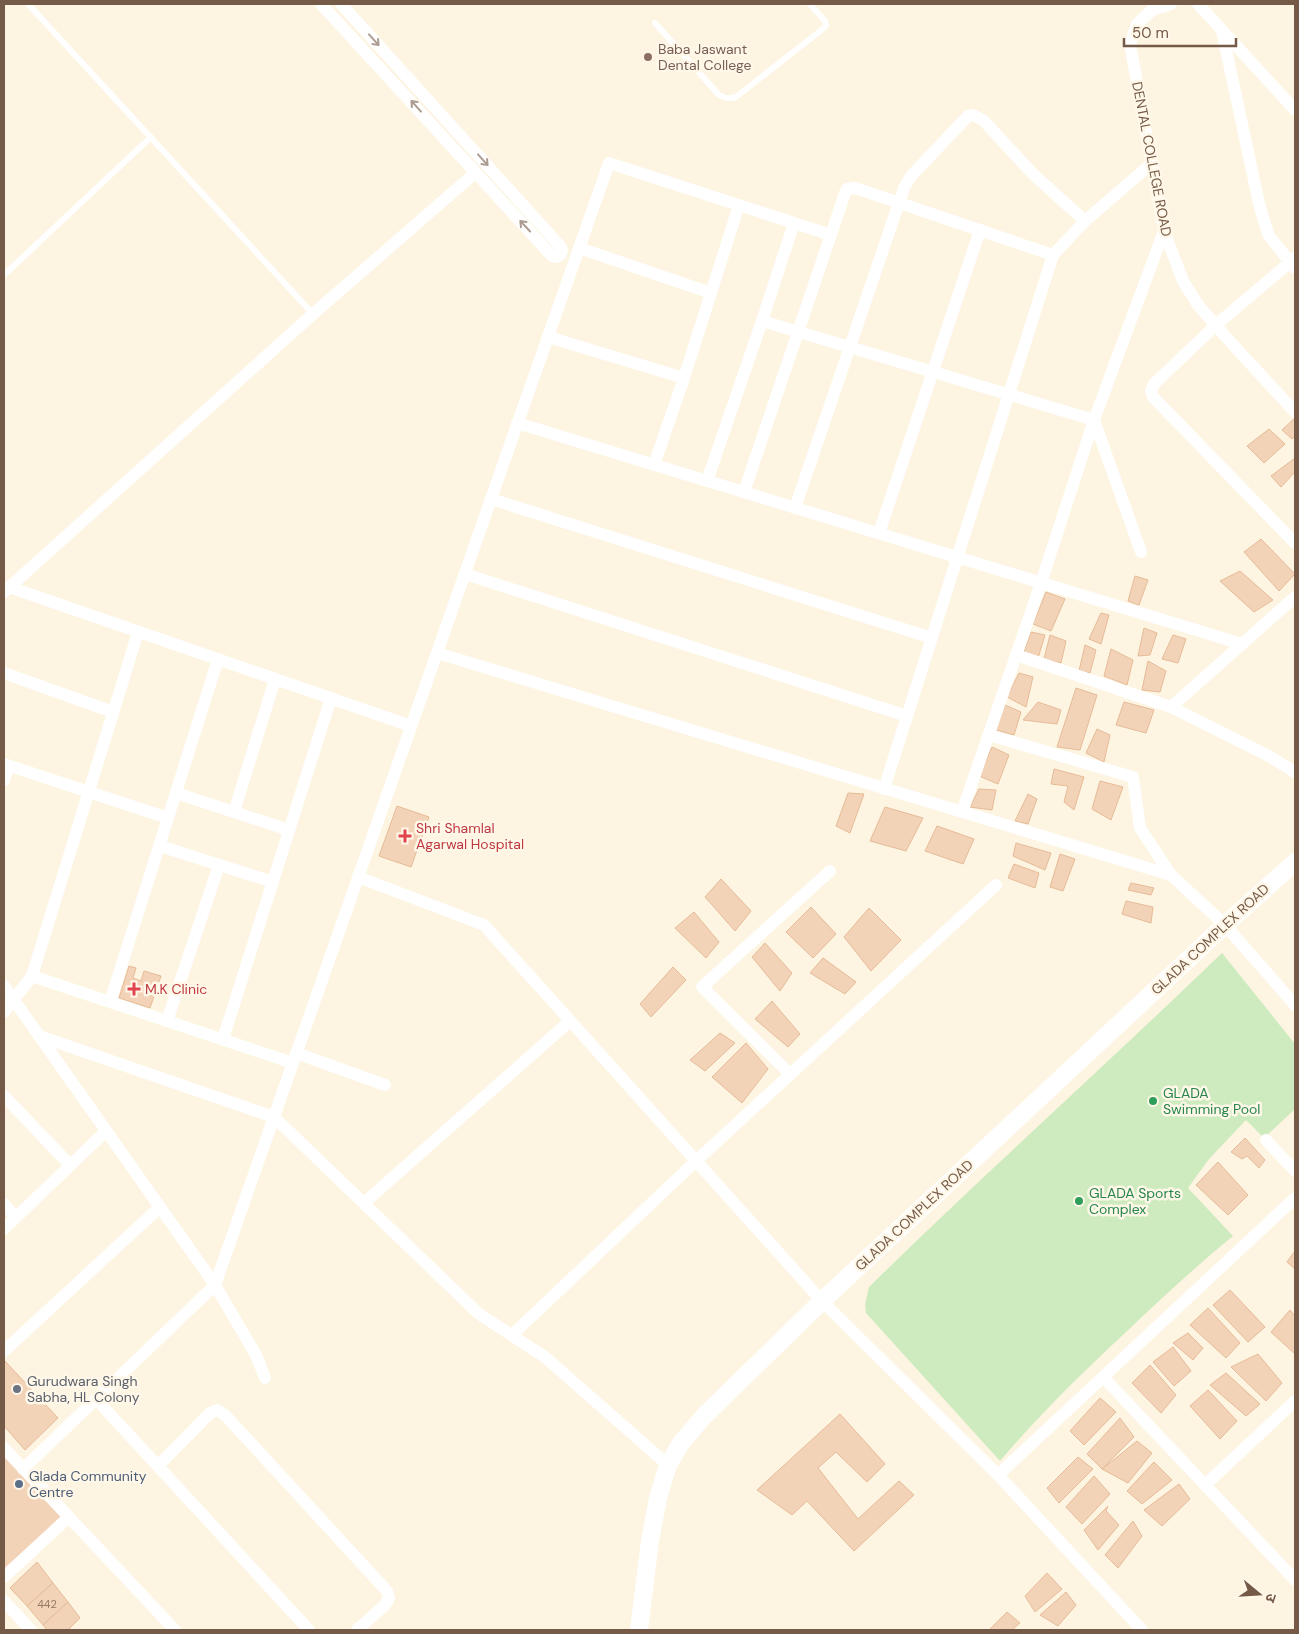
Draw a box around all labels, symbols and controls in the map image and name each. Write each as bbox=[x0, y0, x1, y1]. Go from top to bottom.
scale bar bbox=[1124, 15, 1236, 47]
text: 50 m bbox=[1132, 23, 1169, 43]
one-way arrow bbox=[368, 33, 380, 46]
place label: Baba Jaswant Dental College bbox=[658, 40, 752, 74]
marker: Baba Jaswant Dental College bbox=[642, 51, 654, 63]
street label: DENTAL COLLEGE ROAD bbox=[1128, 80, 1176, 238]
one-way arrow bbox=[410, 100, 421, 113]
one-way arrow bbox=[477, 154, 489, 167]
one-way arrow bbox=[519, 220, 531, 233]
place label: Shri Shamlal Agarwal Hospital bbox=[416, 819, 524, 853]
marker: Shri Shamlal Agarwal Hospital bbox=[398, 829, 412, 843]
street label: GLADA COMPLEX ROAD bbox=[1147, 880, 1273, 998]
place label: M.K Clinic bbox=[145, 980, 207, 998]
marker: M.K Clinic bbox=[127, 982, 141, 996]
place label: GLADA Swimming Pool bbox=[1163, 1084, 1260, 1118]
marker: GLADA Swimming Pool bbox=[1147, 1095, 1159, 1107]
street label: GLADA COMPLEX ROAD bbox=[851, 1156, 977, 1274]
place label: GLADA Sports Complex bbox=[1089, 1184, 1181, 1218]
marker: GLADA Sports Complex bbox=[1073, 1195, 1085, 1207]
place label: Gurudwara Singh Sabha, HL Colony bbox=[27, 1372, 140, 1406]
marker: Gurudwara Singh Sabha, HL Colony bbox=[11, 1383, 23, 1395]
place label: Glada Community Centre bbox=[29, 1467, 147, 1501]
marker: Glada Community Centre bbox=[13, 1478, 25, 1490]
north arrow bbox=[1234, 1569, 1284, 1619]
text: उ bbox=[1261, 1591, 1281, 1605]
house number: 442 bbox=[37, 1597, 57, 1611]

